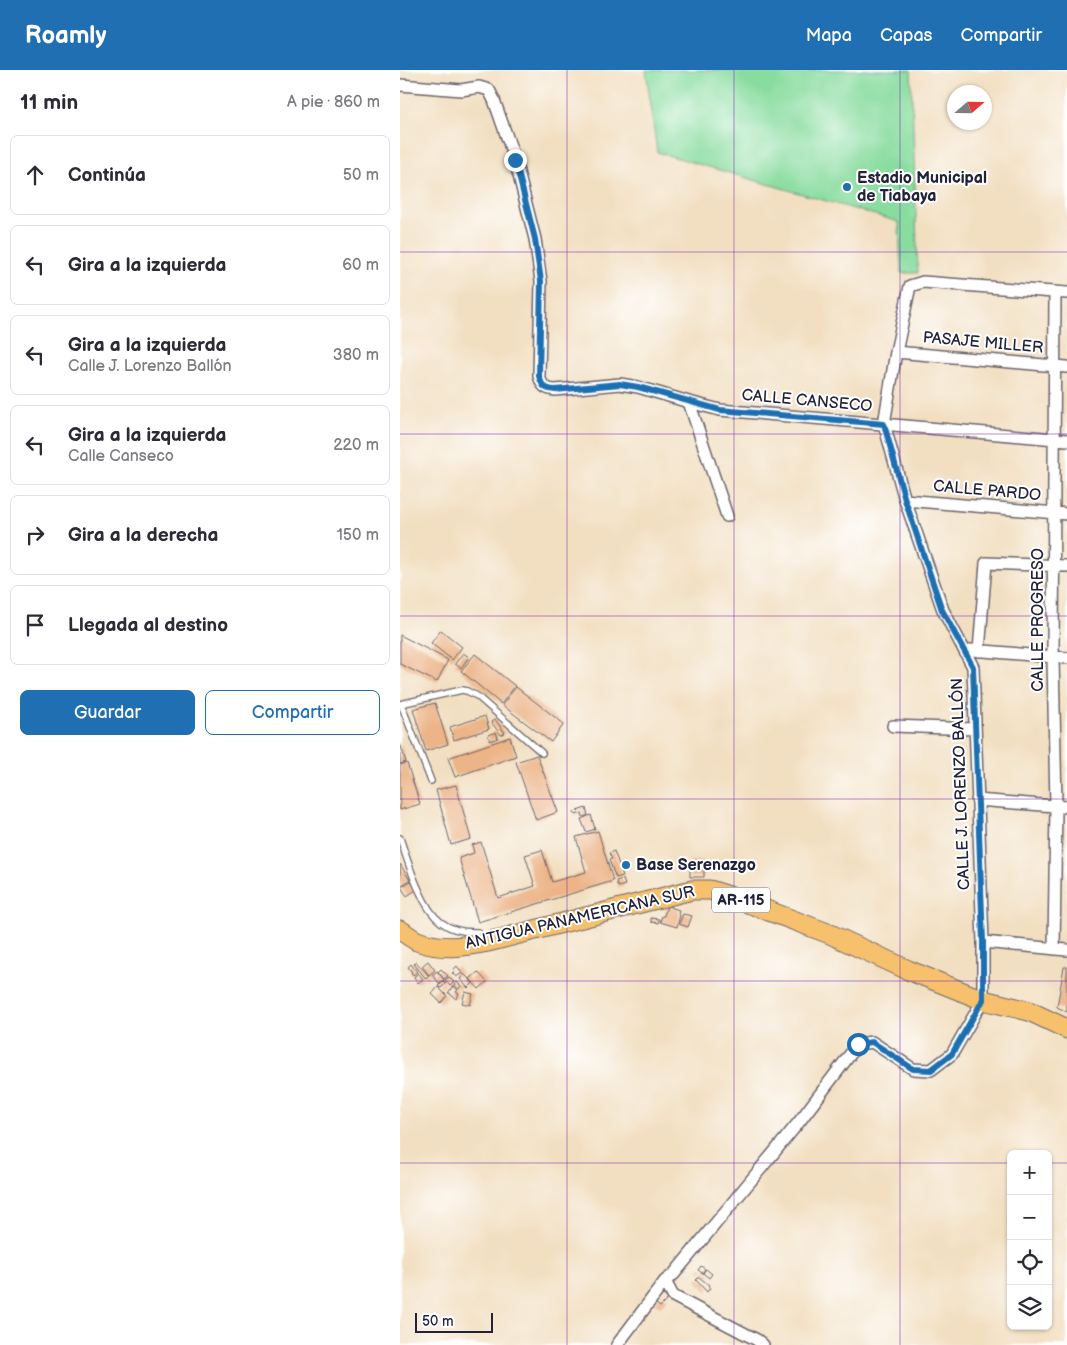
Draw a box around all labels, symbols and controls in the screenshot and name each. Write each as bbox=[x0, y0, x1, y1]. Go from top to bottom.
text: Roamly bbox=[25, 21, 106, 50]
text: Mapa bbox=[806, 25, 852, 46]
text: Capas bbox=[880, 25, 933, 46]
text: Compartir bbox=[961, 25, 1042, 46]
north arrow bbox=[947, 85, 992, 130]
text: 11 min bbox=[20, 90, 78, 115]
text: A pie · 860 m bbox=[287, 93, 380, 112]
route end bbox=[504, 149, 527, 172]
icon: ahead bbox=[21, 161, 49, 189]
text: Continúa bbox=[68, 164, 146, 187]
text: 50 m bbox=[343, 166, 379, 185]
place label: Estadio Municipal de Tiabaya bbox=[857, 169, 987, 206]
marker: Estadio Municipal de Tiabaya bbox=[841, 181, 853, 193]
icon: left bbox=[21, 251, 49, 279]
text: Gira a la izquierda bbox=[68, 254, 226, 277]
text: 60 m bbox=[342, 256, 379, 275]
street label: PASAJE MILLER bbox=[922, 328, 1044, 358]
text: Gira a la izquierda bbox=[68, 334, 226, 357]
icon: left bbox=[21, 341, 49, 369]
text: 380 m bbox=[333, 346, 379, 365]
text: Calle J. Lorenzo Ballón bbox=[68, 357, 232, 376]
street label: CALLE CANSECO bbox=[741, 386, 873, 416]
text: Gira a la izquierda bbox=[68, 424, 226, 447]
icon: left bbox=[21, 431, 49, 459]
text: 220 m bbox=[333, 436, 379, 455]
text: Calle Canseco bbox=[68, 447, 174, 466]
street label: CALLE PARDO bbox=[932, 477, 1042, 505]
icon: right bbox=[21, 521, 49, 549]
text: Gira a la derecha bbox=[68, 524, 218, 547]
text: 150 m bbox=[337, 526, 379, 545]
street label: CALLE PROGRESO bbox=[1029, 548, 1048, 692]
icon: arrive bbox=[21, 611, 49, 639]
text: Llegada al destino bbox=[68, 614, 228, 637]
street label: CALLE J. LORENZO BALLÓN bbox=[946, 677, 974, 891]
button: Guardar bbox=[20, 690, 195, 735]
button: Compartir bbox=[205, 690, 380, 735]
place label: Base Serenazgo bbox=[636, 856, 756, 875]
marker: Base Serenazgo bbox=[620, 859, 632, 871]
street label: ANTIGUA PANAMERICANA SUR bbox=[463, 882, 697, 954]
road number: AR-115 bbox=[712, 888, 770, 912]
route start bbox=[847, 1033, 870, 1056]
map controls bbox=[1007, 1150, 1052, 1330]
button: + bbox=[1007, 1150, 1052, 1195]
button: − bbox=[1007, 1195, 1052, 1240]
button: locate bbox=[1007, 1240, 1052, 1285]
button: layers bbox=[1007, 1285, 1052, 1330]
scale bar bbox=[415, 1310, 492, 1333]
text: 50 m bbox=[422, 1313, 454, 1330]

